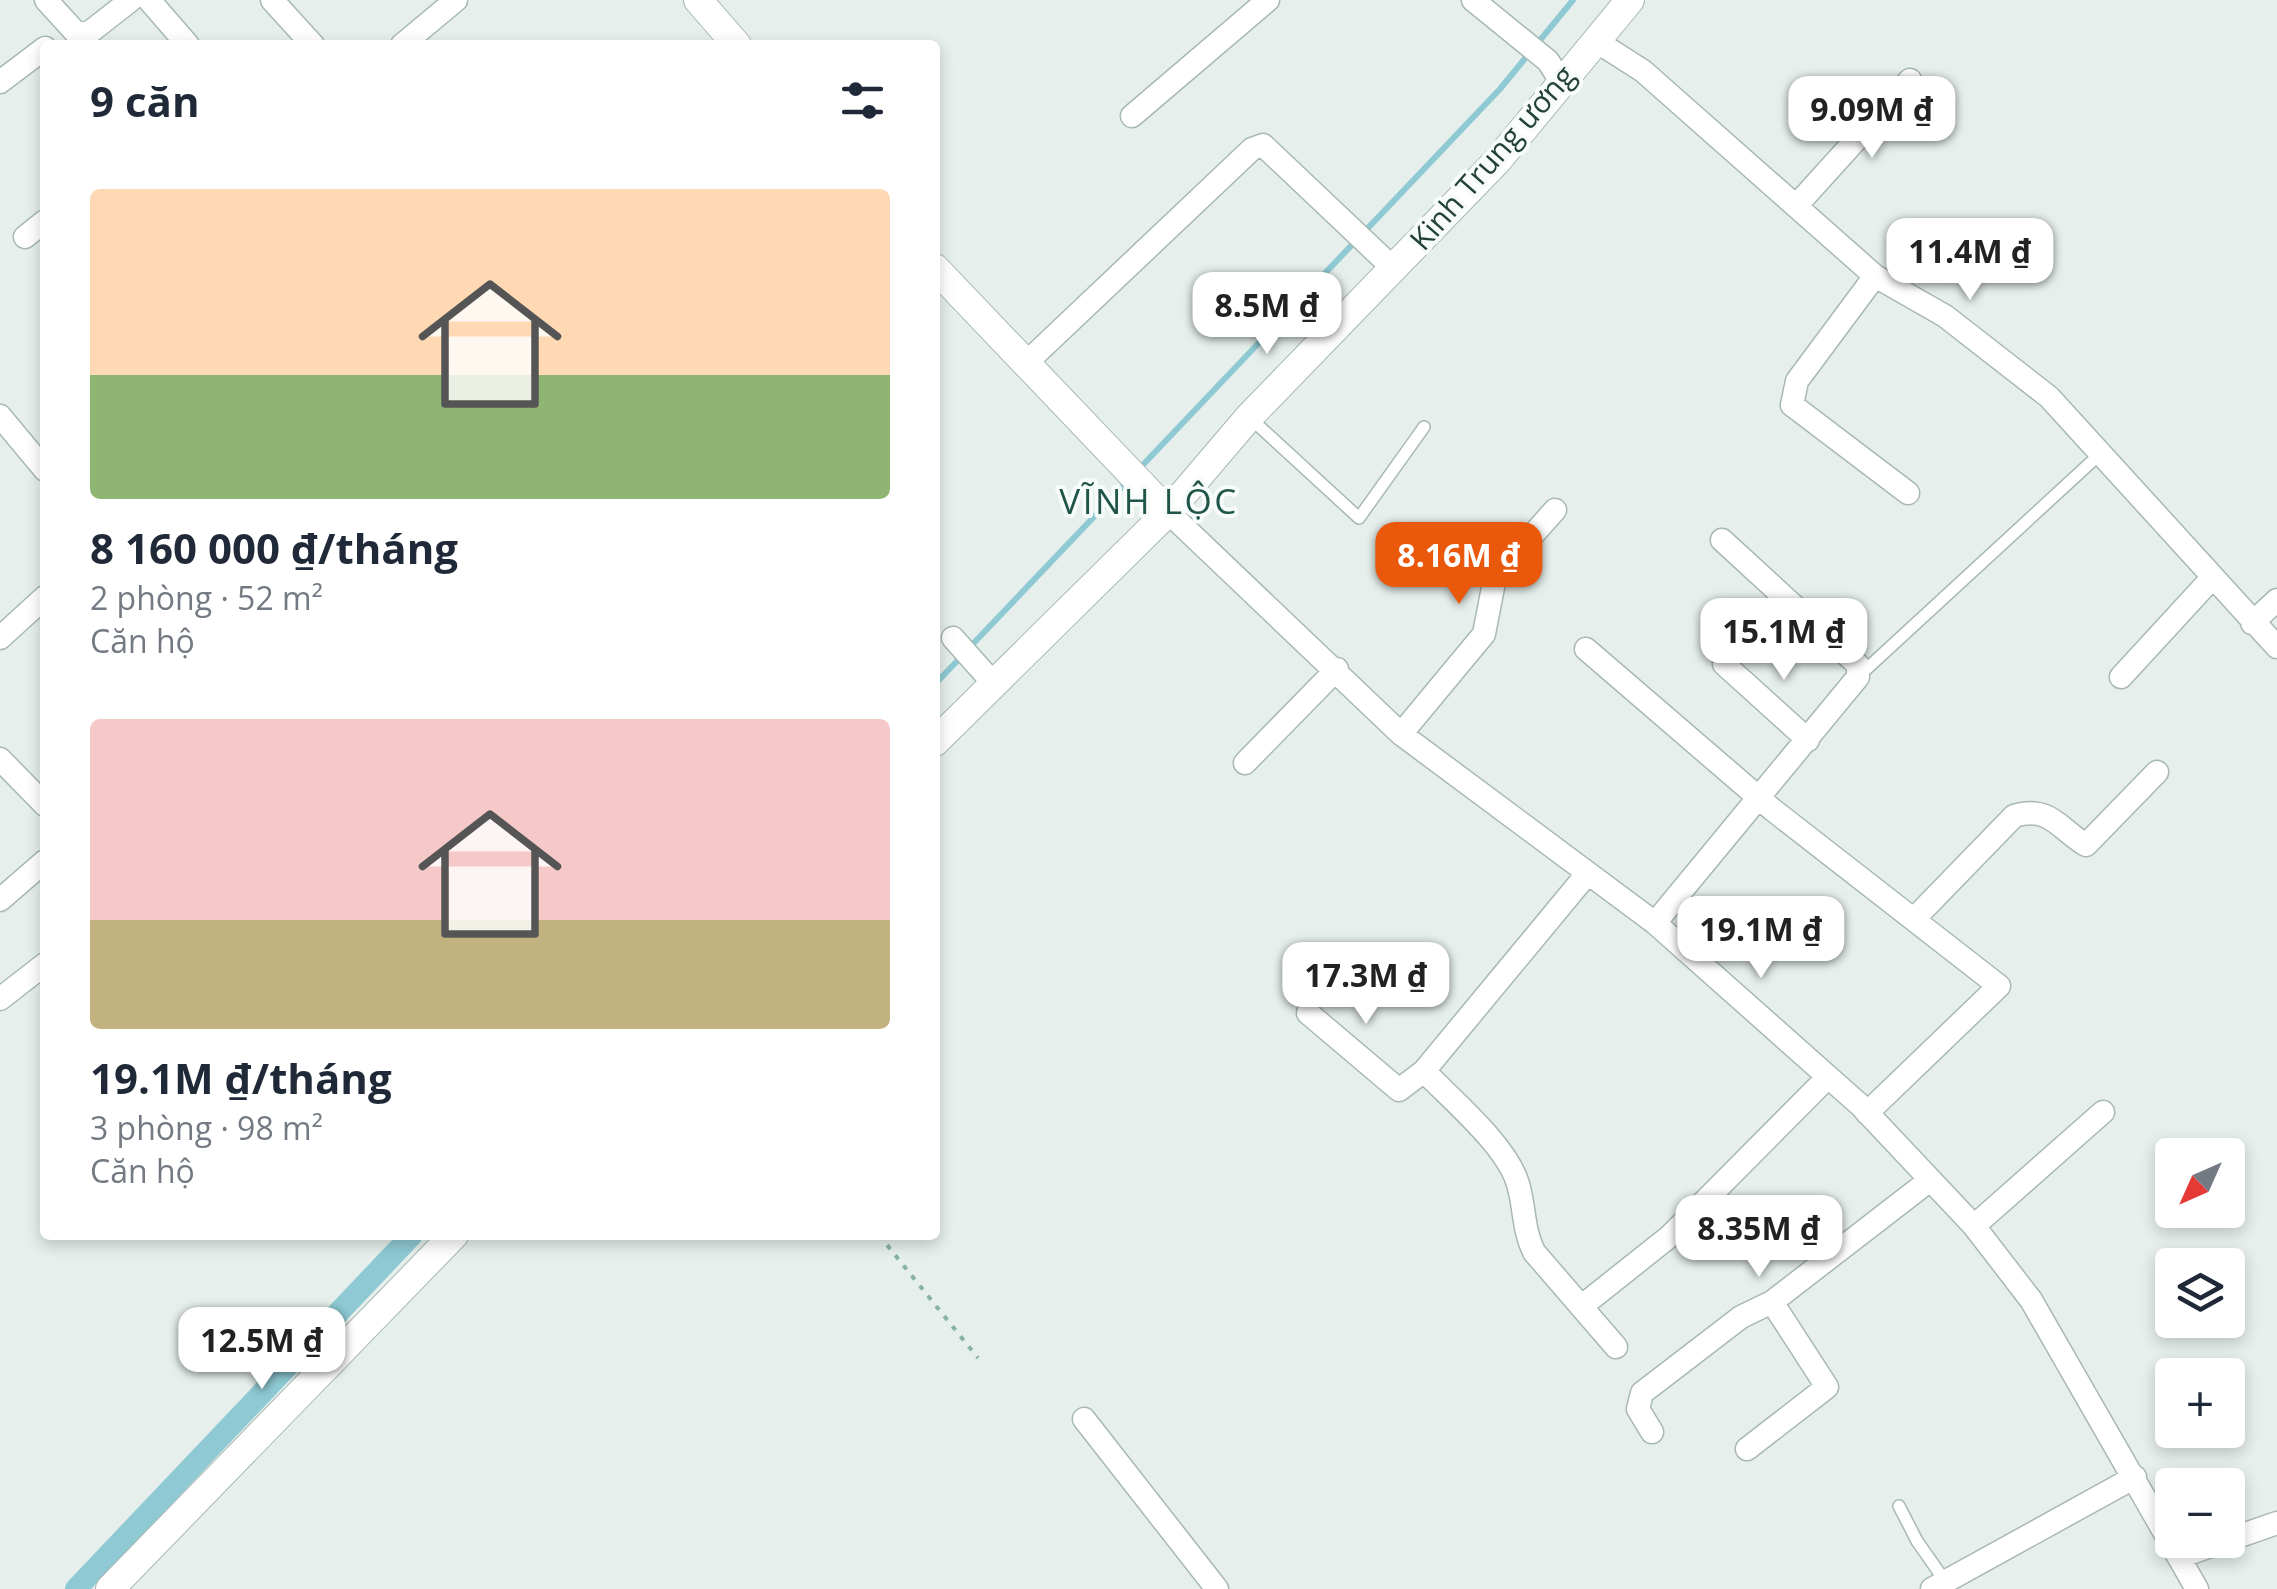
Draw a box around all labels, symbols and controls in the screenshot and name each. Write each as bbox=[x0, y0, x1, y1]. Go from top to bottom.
street label: Kinh Trung ương bbox=[1400, 56, 1584, 258]
text: 9 căn bbox=[90, 72, 200, 129]
icon: filters bbox=[835, 73, 890, 128]
pin: 9.09M ₫ bbox=[1780, 76, 1964, 161]
text: 9.09M ₫ bbox=[1810, 87, 1934, 130]
pin: 11.4M ₫ bbox=[1878, 218, 2062, 303]
text: 11.4M ₫ bbox=[1908, 229, 2032, 272]
icon: home bbox=[400, 254, 580, 434]
pin: 8.5M ₫ bbox=[1186, 272, 1348, 357]
text: 8.5M ₫ bbox=[1215, 283, 1319, 326]
district label: VĨNH LỘC bbox=[1059, 477, 1239, 524]
text: 8 160 000 ₫/tháng bbox=[90, 519, 458, 576]
pin: 8.16M ₫ bbox=[1367, 522, 1551, 607]
text: 8.16M ₫ bbox=[1397, 533, 1521, 576]
text: 2 phòng · 52 m² bbox=[90, 576, 323, 619]
pin: 15.1M ₫ bbox=[1692, 598, 1876, 683]
text: 15.1M ₫ bbox=[1722, 609, 1846, 652]
text: Căn hộ bbox=[90, 619, 195, 662]
icon: home bbox=[400, 784, 580, 964]
pin: 19.1M ₫ bbox=[1669, 896, 1853, 981]
text: 19.1M ₫ bbox=[1699, 907, 1823, 950]
pin: 17.3M ₫ bbox=[1274, 942, 1458, 1027]
text: 17.3M ₫ bbox=[1304, 953, 1428, 996]
text: 19.1M ₫/tháng bbox=[90, 1049, 392, 1106]
text: 3 phòng · 98 m² bbox=[90, 1106, 323, 1149]
north arrow bbox=[2155, 1138, 2245, 1228]
map controls bbox=[2155, 1138, 2245, 1558]
text: Căn hộ bbox=[90, 1149, 195, 1192]
pin: 8.35M ₫ bbox=[1667, 1195, 1851, 1280]
text: 8.35M ₫ bbox=[1697, 1206, 1821, 1249]
button: layers bbox=[2155, 1248, 2245, 1338]
pin: 12.5M ₫ bbox=[170, 1307, 354, 1392]
text: 12.5M ₫ bbox=[200, 1318, 324, 1361]
button: + bbox=[2155, 1358, 2245, 1448]
button: − bbox=[2155, 1468, 2245, 1558]

